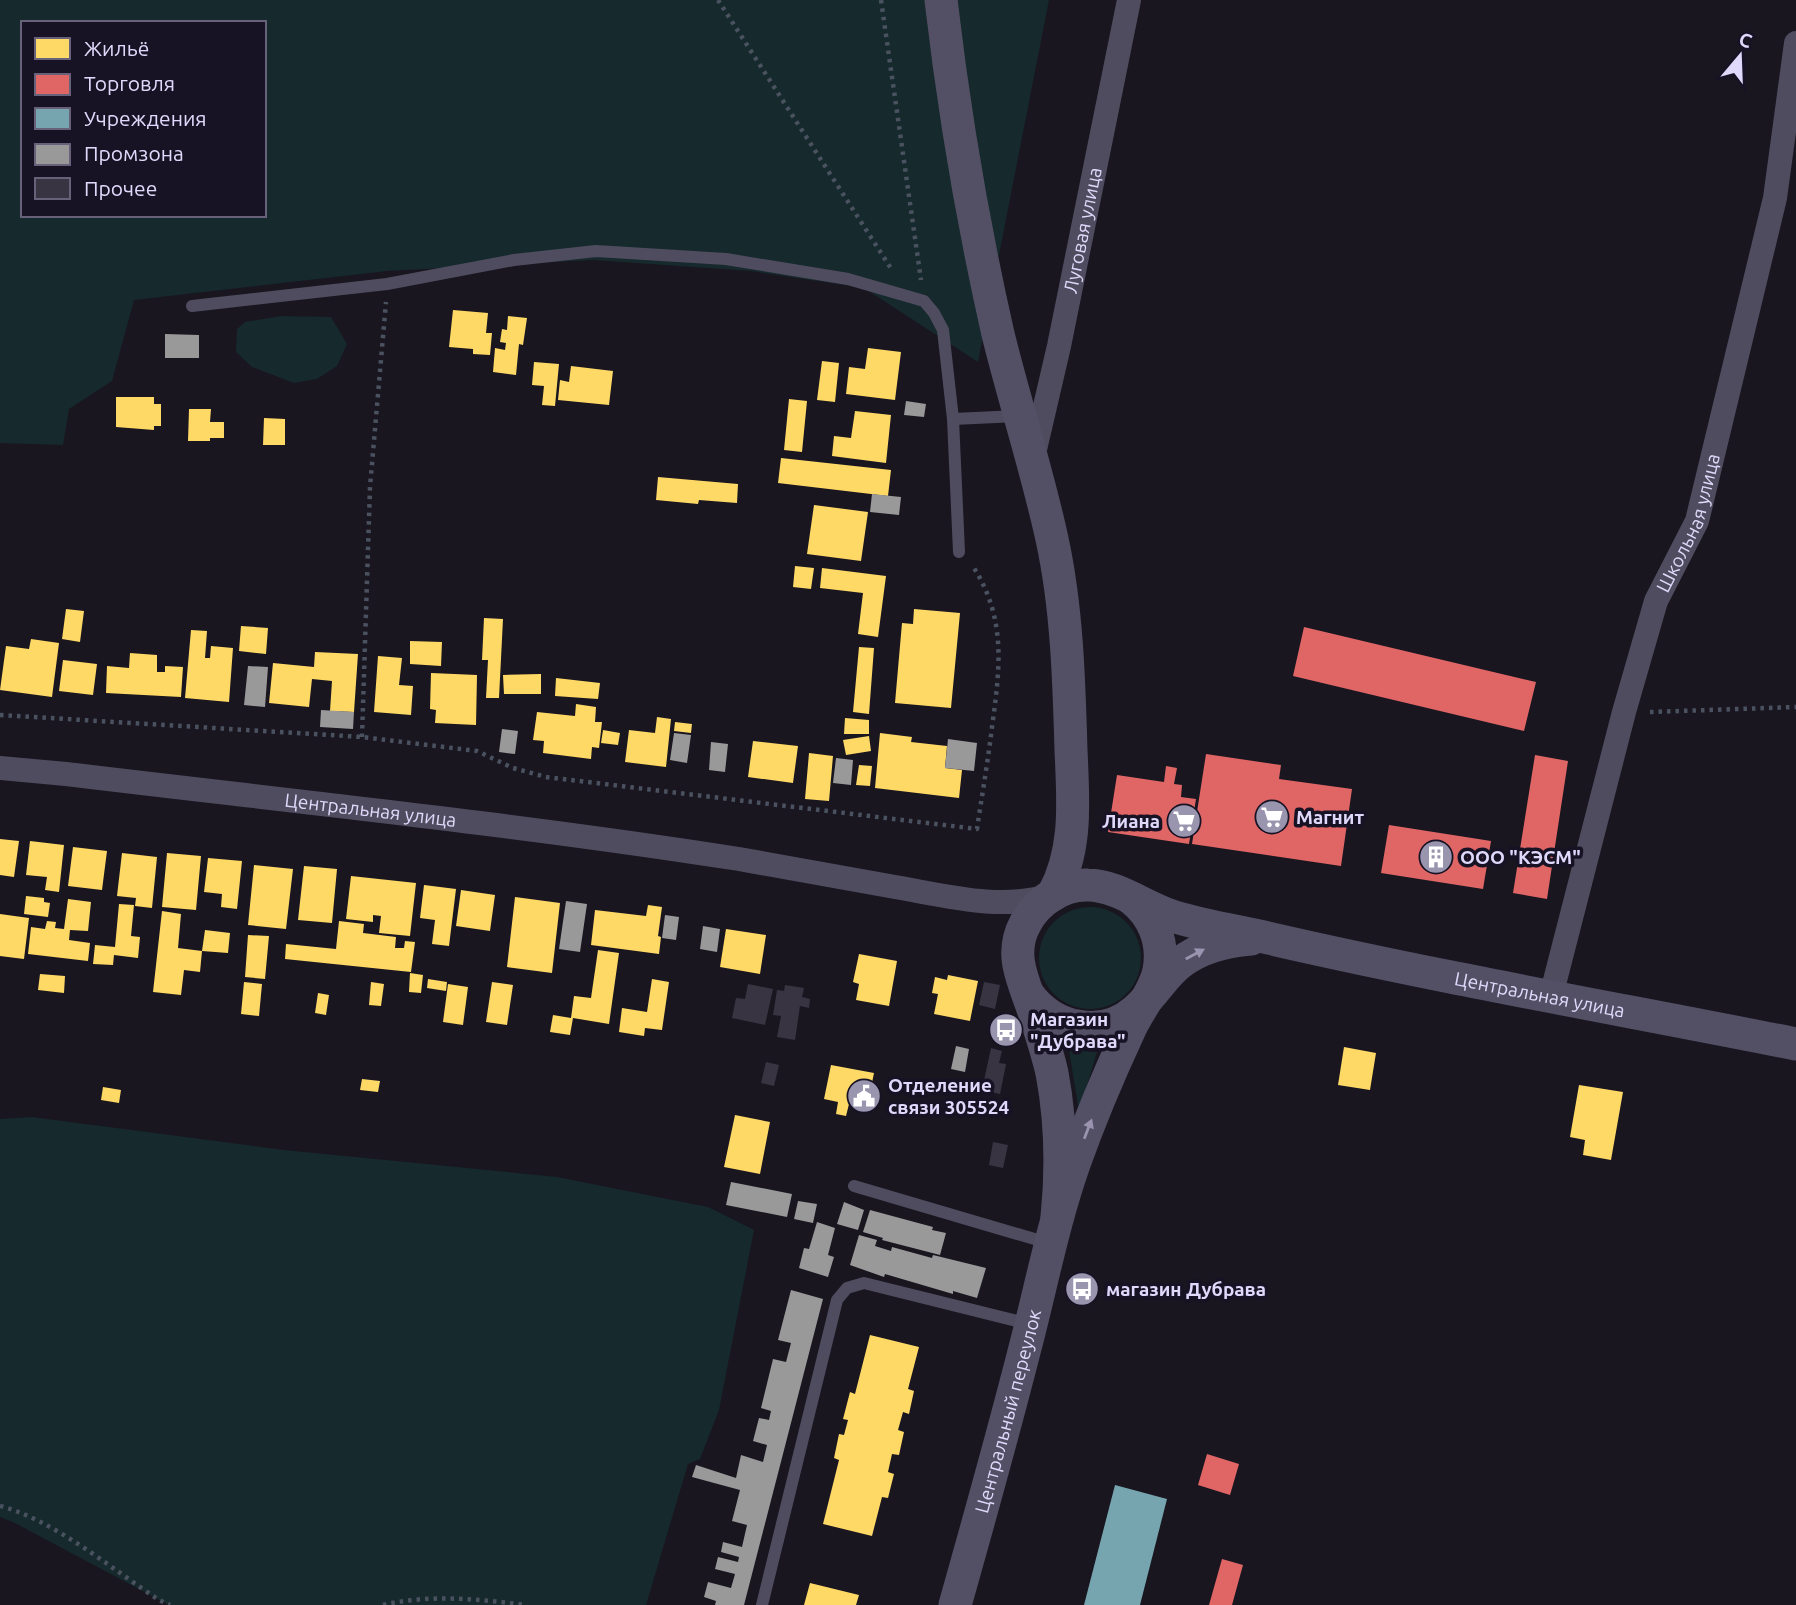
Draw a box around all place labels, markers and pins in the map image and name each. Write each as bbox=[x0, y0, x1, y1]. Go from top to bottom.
supermarket icon: Магнит bbox=[1253, 798, 1291, 836]
supermarket icon: Лиана bbox=[1165, 802, 1203, 840]
place label: Магнит bbox=[1296, 806, 1364, 828]
place label: Лиана bbox=[1102, 810, 1160, 832]
building icon: ООО "КЭСМ" bbox=[1417, 838, 1455, 876]
place label: ООО "КЭСМ" bbox=[1460, 846, 1581, 868]
place label: Магазин "Дубрава" bbox=[1030, 1008, 1126, 1052]
bus stop icon: Магазин "Дубрава" bbox=[987, 1011, 1025, 1049]
place label: Отделение связи 305524 bbox=[888, 1074, 1009, 1118]
public building icon: Отделение связи 305524 bbox=[845, 1077, 883, 1115]
bus stop icon: магазин Дубрава bbox=[1063, 1270, 1101, 1308]
place label: магазин Дубрава bbox=[1106, 1278, 1266, 1300]

